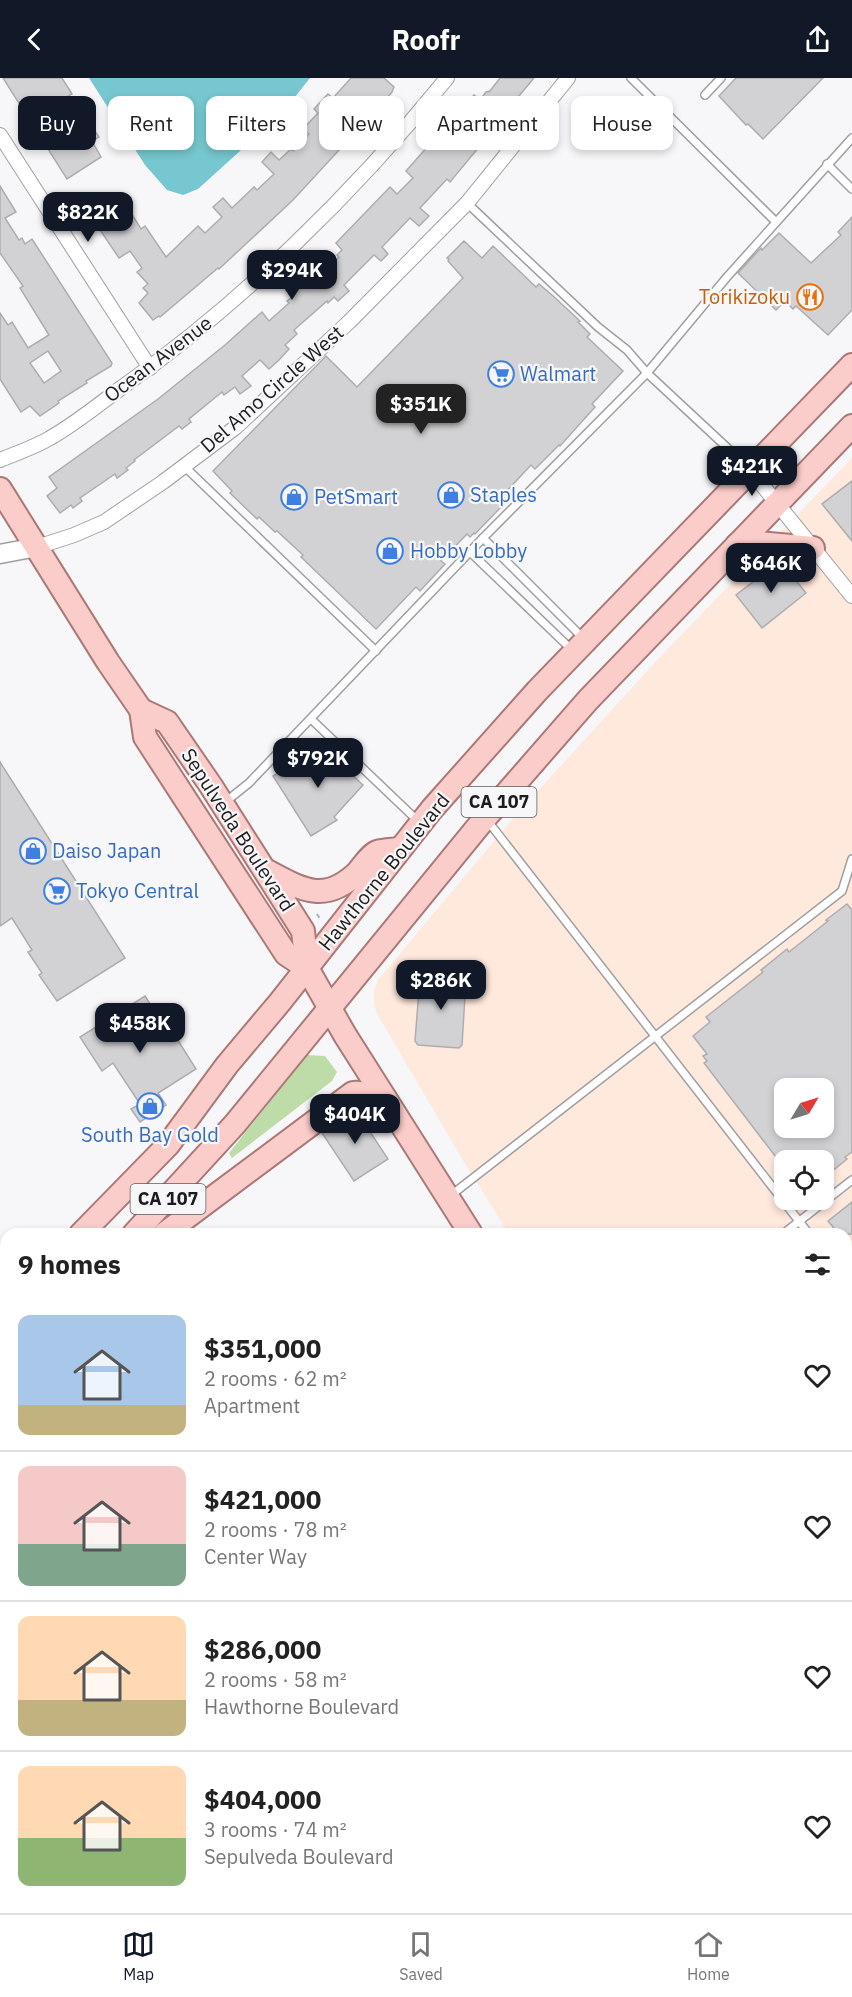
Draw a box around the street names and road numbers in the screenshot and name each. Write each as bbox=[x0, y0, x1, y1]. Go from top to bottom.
street label: Ocean Avenue bbox=[98, 309, 217, 408]
street label: Del Amo Circle West bbox=[194, 319, 349, 458]
street label: Sepulveda Boulevard bbox=[175, 743, 301, 917]
street label: Hawthorne Boulevard bbox=[312, 787, 456, 956]
road number: CA 107 bbox=[462, 787, 536, 817]
road number: CA 107 bbox=[130, 1184, 206, 1214]

